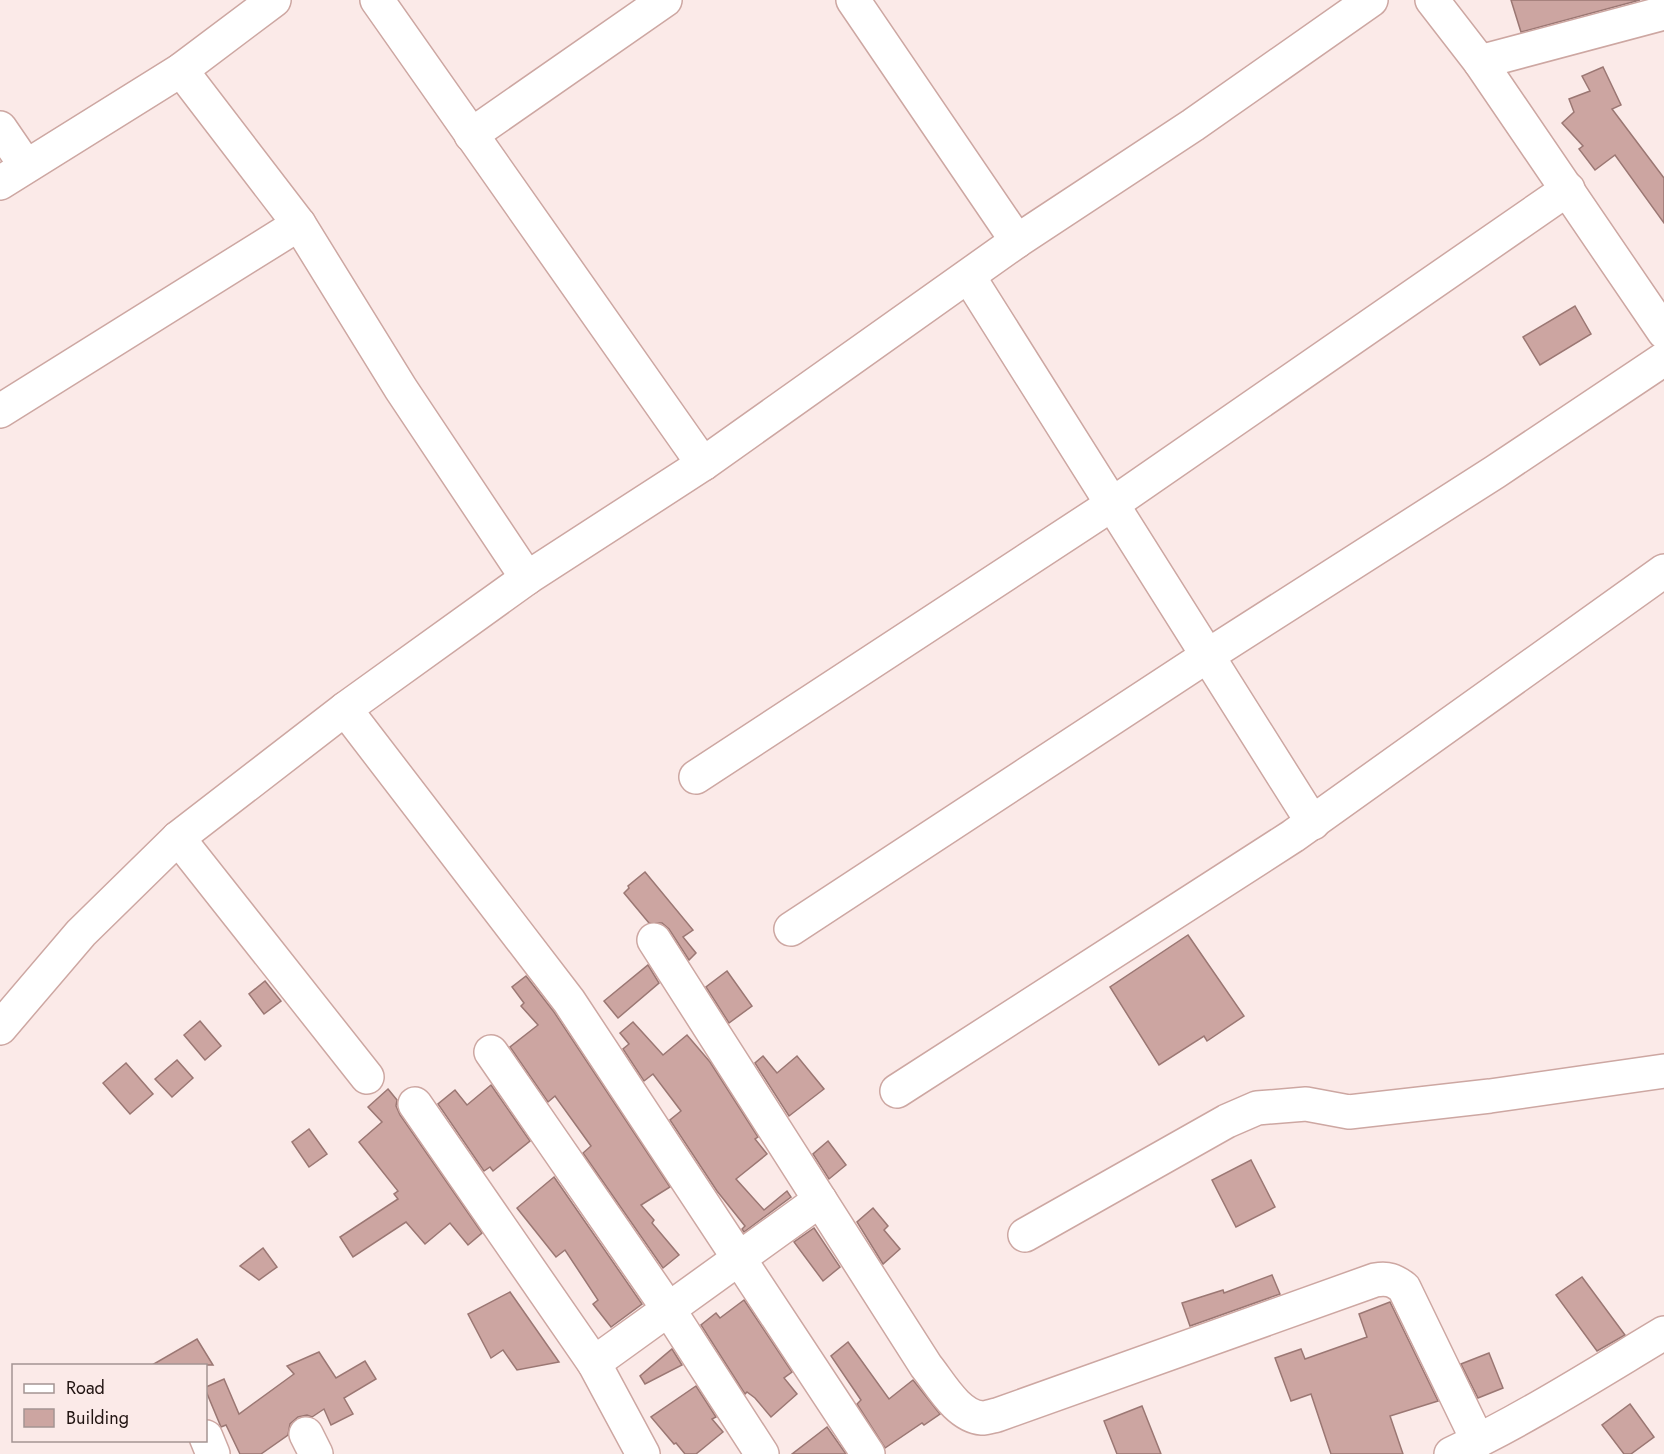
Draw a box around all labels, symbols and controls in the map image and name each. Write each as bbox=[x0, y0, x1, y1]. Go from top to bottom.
legend bbox=[12, 1364, 207, 1442]
text: Road bbox=[66, 1375, 105, 1401]
text: Building bbox=[66, 1405, 129, 1431]

